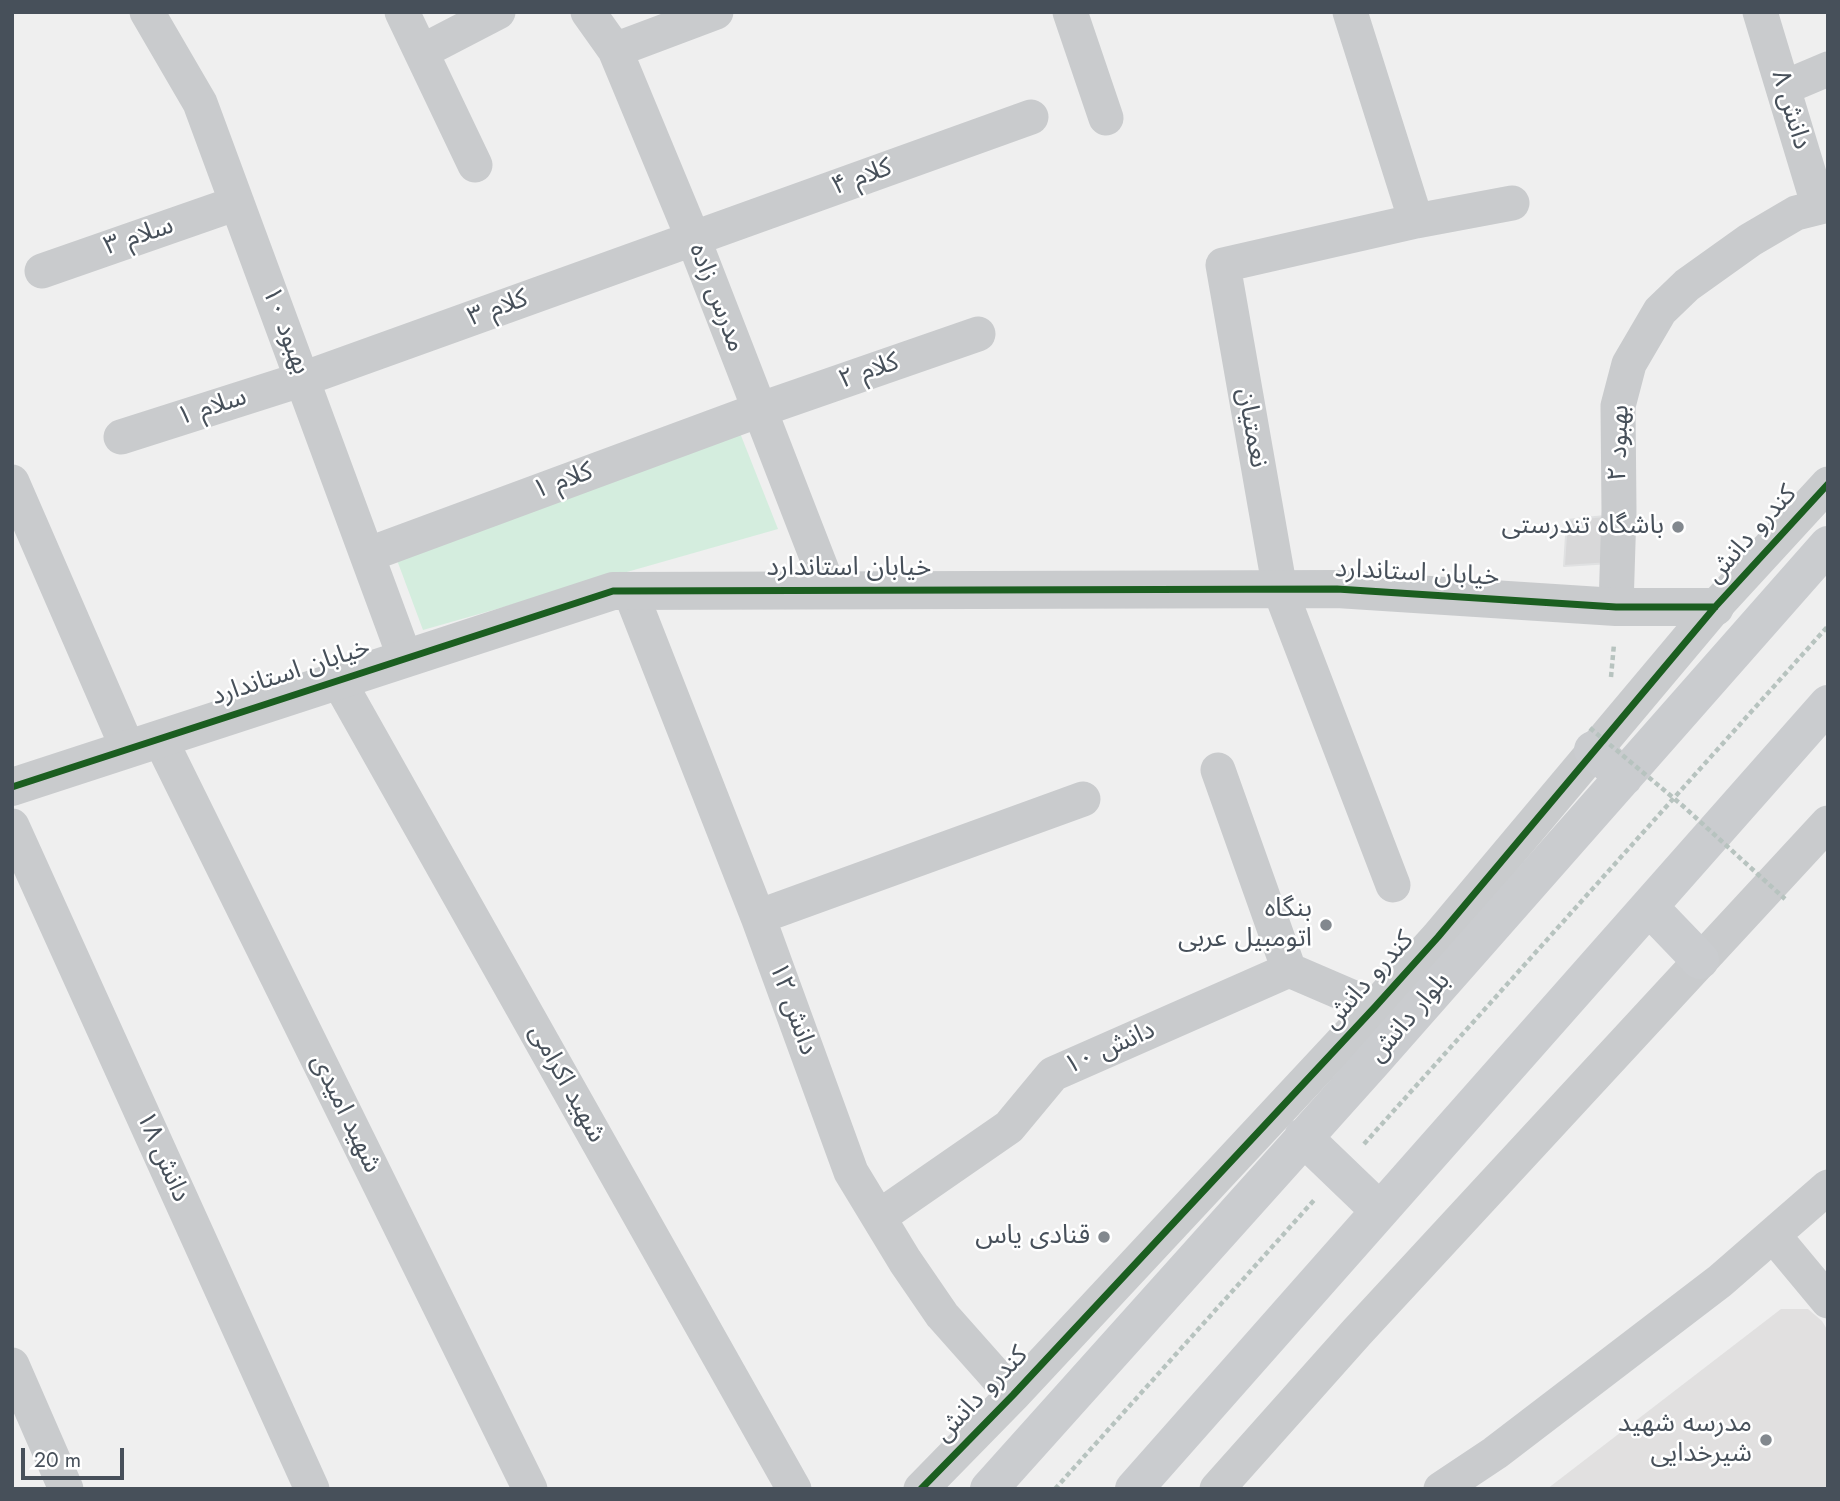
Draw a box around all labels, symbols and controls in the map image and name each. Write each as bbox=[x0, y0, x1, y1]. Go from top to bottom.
street label: دانش ۸ bbox=[1763, 67, 1817, 153]
street label: کلام ۴ bbox=[828, 153, 896, 203]
street label: سلام ۳ bbox=[100, 211, 178, 263]
street label: مدرس زاده bbox=[681, 239, 751, 357]
street label: بهبود ۱۰ bbox=[254, 283, 316, 379]
street label: کلام ۳ bbox=[464, 284, 532, 334]
street label: کلام ۲ bbox=[835, 347, 903, 397]
street label: سلام ۱ bbox=[173, 382, 251, 434]
street label: نعمتیان bbox=[1229, 386, 1273, 470]
street label: بهبود ۲ bbox=[1603, 404, 1637, 482]
street label: کلام ۱ bbox=[529, 457, 597, 507]
street label: کندرو دانش bbox=[1700, 480, 1804, 590]
place label: باشگاه تندرستی bbox=[1501, 511, 1664, 543]
marker: باشگاه تندرستی bbox=[1670, 519, 1686, 535]
street label: خیابان استاندارد bbox=[767, 553, 931, 585]
street label: خیابان استاندارد bbox=[1334, 554, 1500, 594]
street label: خیابان استاندارد bbox=[208, 633, 374, 713]
place label: بنگاه اتومبیل عربی bbox=[1178, 894, 1312, 956]
marker: بنگاه اتومبیل عربی bbox=[1318, 917, 1334, 933]
street label: کندرو دانش bbox=[1317, 926, 1421, 1036]
street label: دانش ۱۲ bbox=[761, 959, 823, 1059]
street label: بلوار دانش bbox=[1362, 967, 1458, 1069]
street label: دانش ۱۰ bbox=[1060, 1015, 1160, 1083]
street label: شهید اکرامی bbox=[521, 1019, 611, 1149]
street label: شهید امیدی bbox=[303, 1050, 387, 1178]
street label: دانش ۱۸ bbox=[128, 1107, 196, 1207]
place label: قنادی یاس bbox=[975, 1221, 1090, 1253]
marker: قنادی یاس bbox=[1096, 1229, 1112, 1245]
street label: کندرو دانش bbox=[929, 1341, 1035, 1449]
place label: مدرسه شهید شیرخدایی bbox=[1618, 1409, 1752, 1470]
marker: مدرسه شهید شیرخدایی bbox=[1758, 1432, 1774, 1448]
scale bar bbox=[24, 1434, 128, 1478]
text: 20 m bbox=[34, 1445, 81, 1475]

